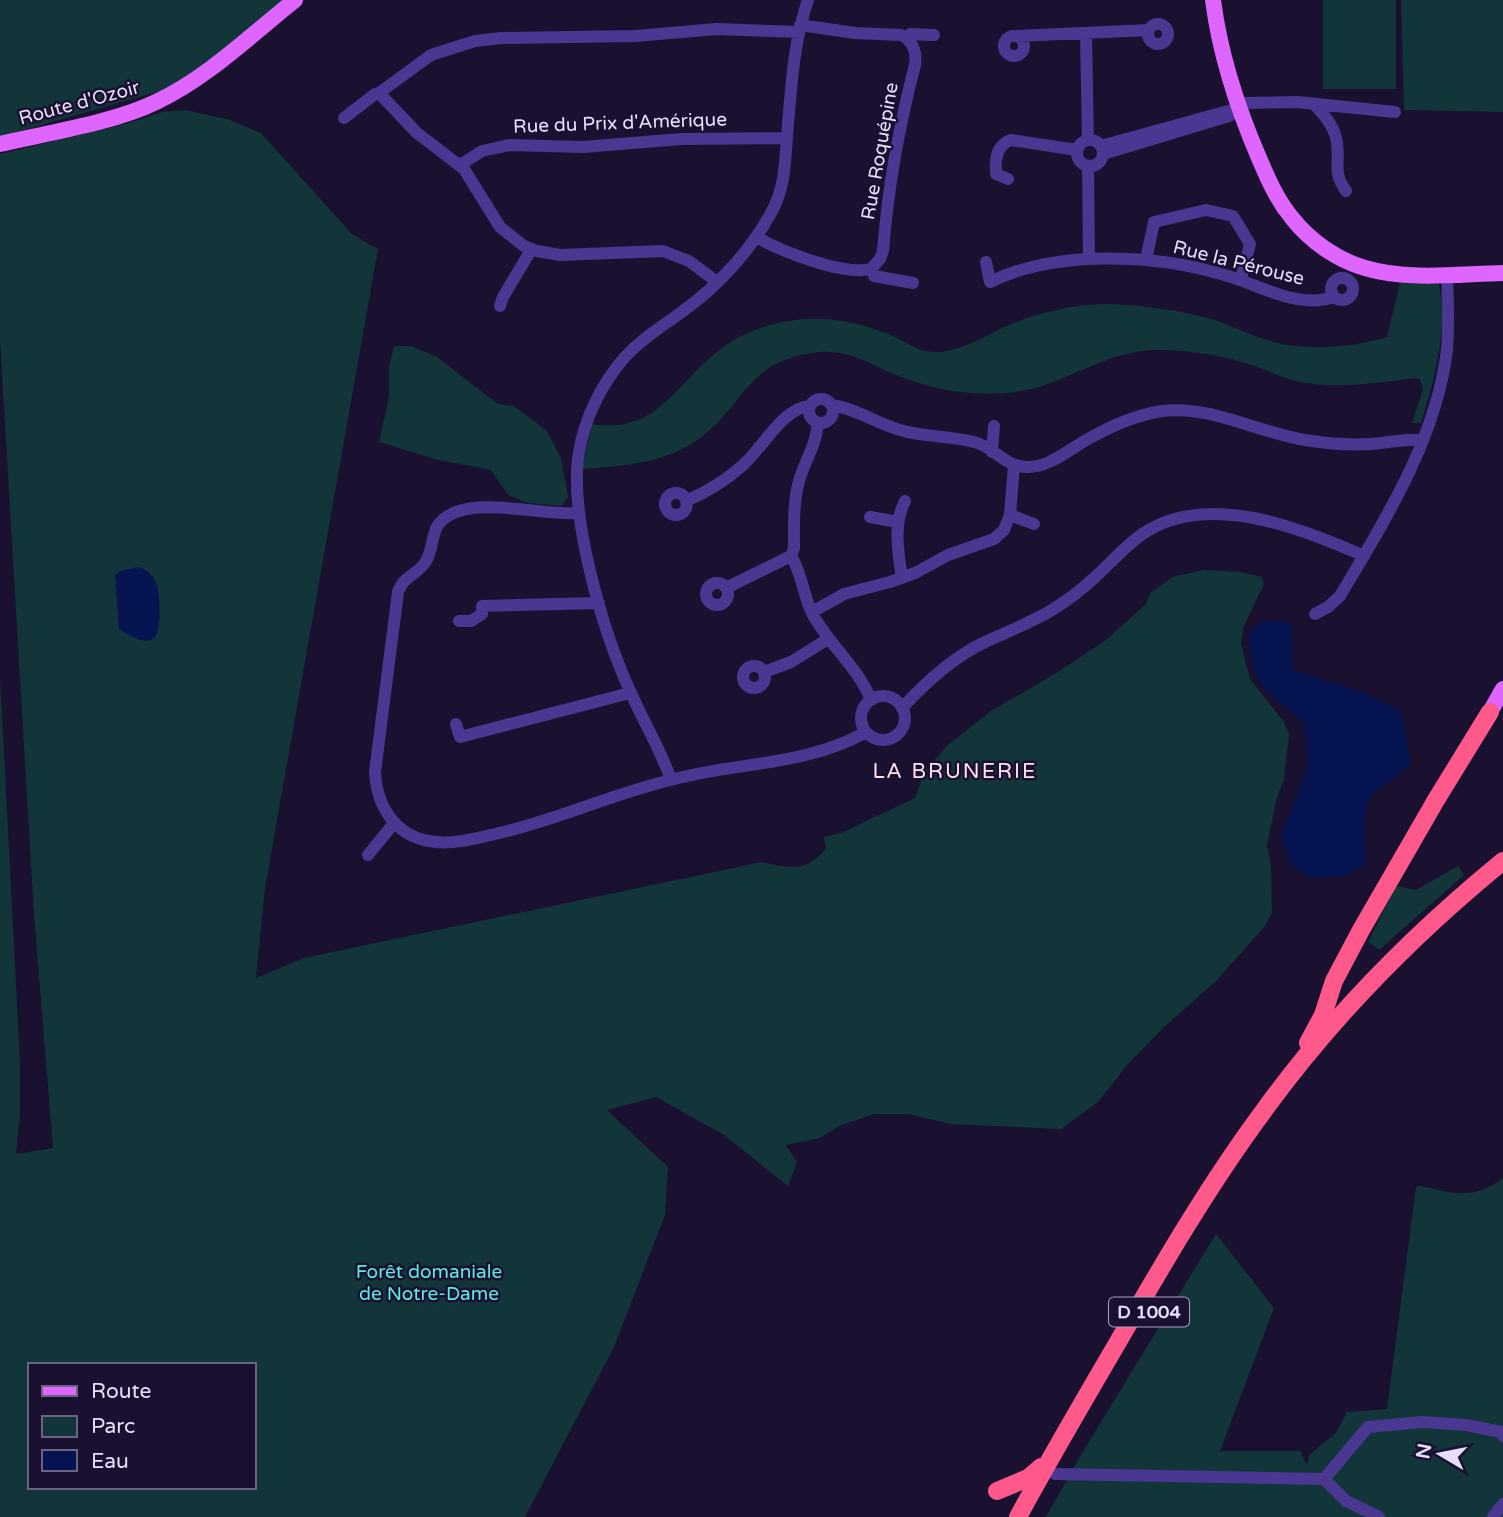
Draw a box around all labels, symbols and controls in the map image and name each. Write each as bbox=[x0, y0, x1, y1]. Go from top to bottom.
street label: Route d'Ozoir bbox=[16, 76, 143, 130]
street label: Rue Roquépine bbox=[857, 81, 903, 222]
street label: Rue du Prix d'Amérique bbox=[513, 108, 727, 138]
street label: Rue la Pérouse bbox=[1171, 236, 1307, 290]
district label: LA BRUNERIE bbox=[873, 759, 1037, 784]
park label: Forêt domaniale de Notre-Dame bbox=[356, 1261, 502, 1305]
road number: D 1004 bbox=[1109, 1297, 1189, 1326]
legend bbox=[28, 1363, 256, 1489]
text: Route bbox=[91, 1379, 151, 1404]
text: Parc bbox=[91, 1414, 135, 1439]
north arrow bbox=[1405, 1419, 1475, 1489]
text: N bbox=[1412, 1442, 1436, 1461]
text: Eau bbox=[91, 1449, 129, 1474]

